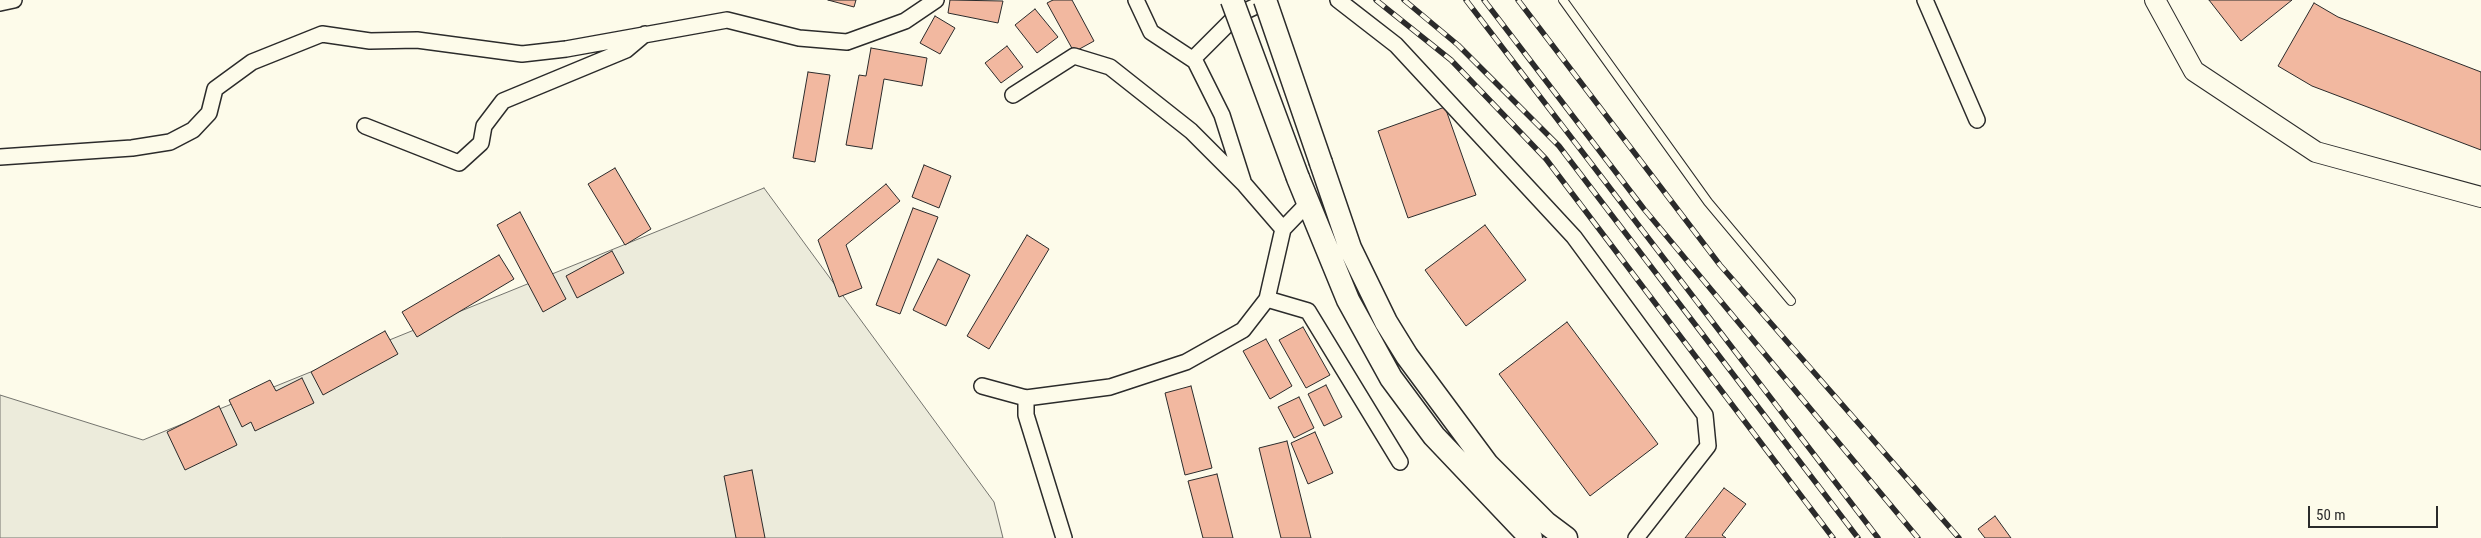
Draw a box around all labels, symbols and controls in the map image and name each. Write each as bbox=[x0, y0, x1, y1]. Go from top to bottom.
scale bar bbox=[2311, 496, 2441, 528]
text: 50 m bbox=[2316, 506, 2346, 524]

